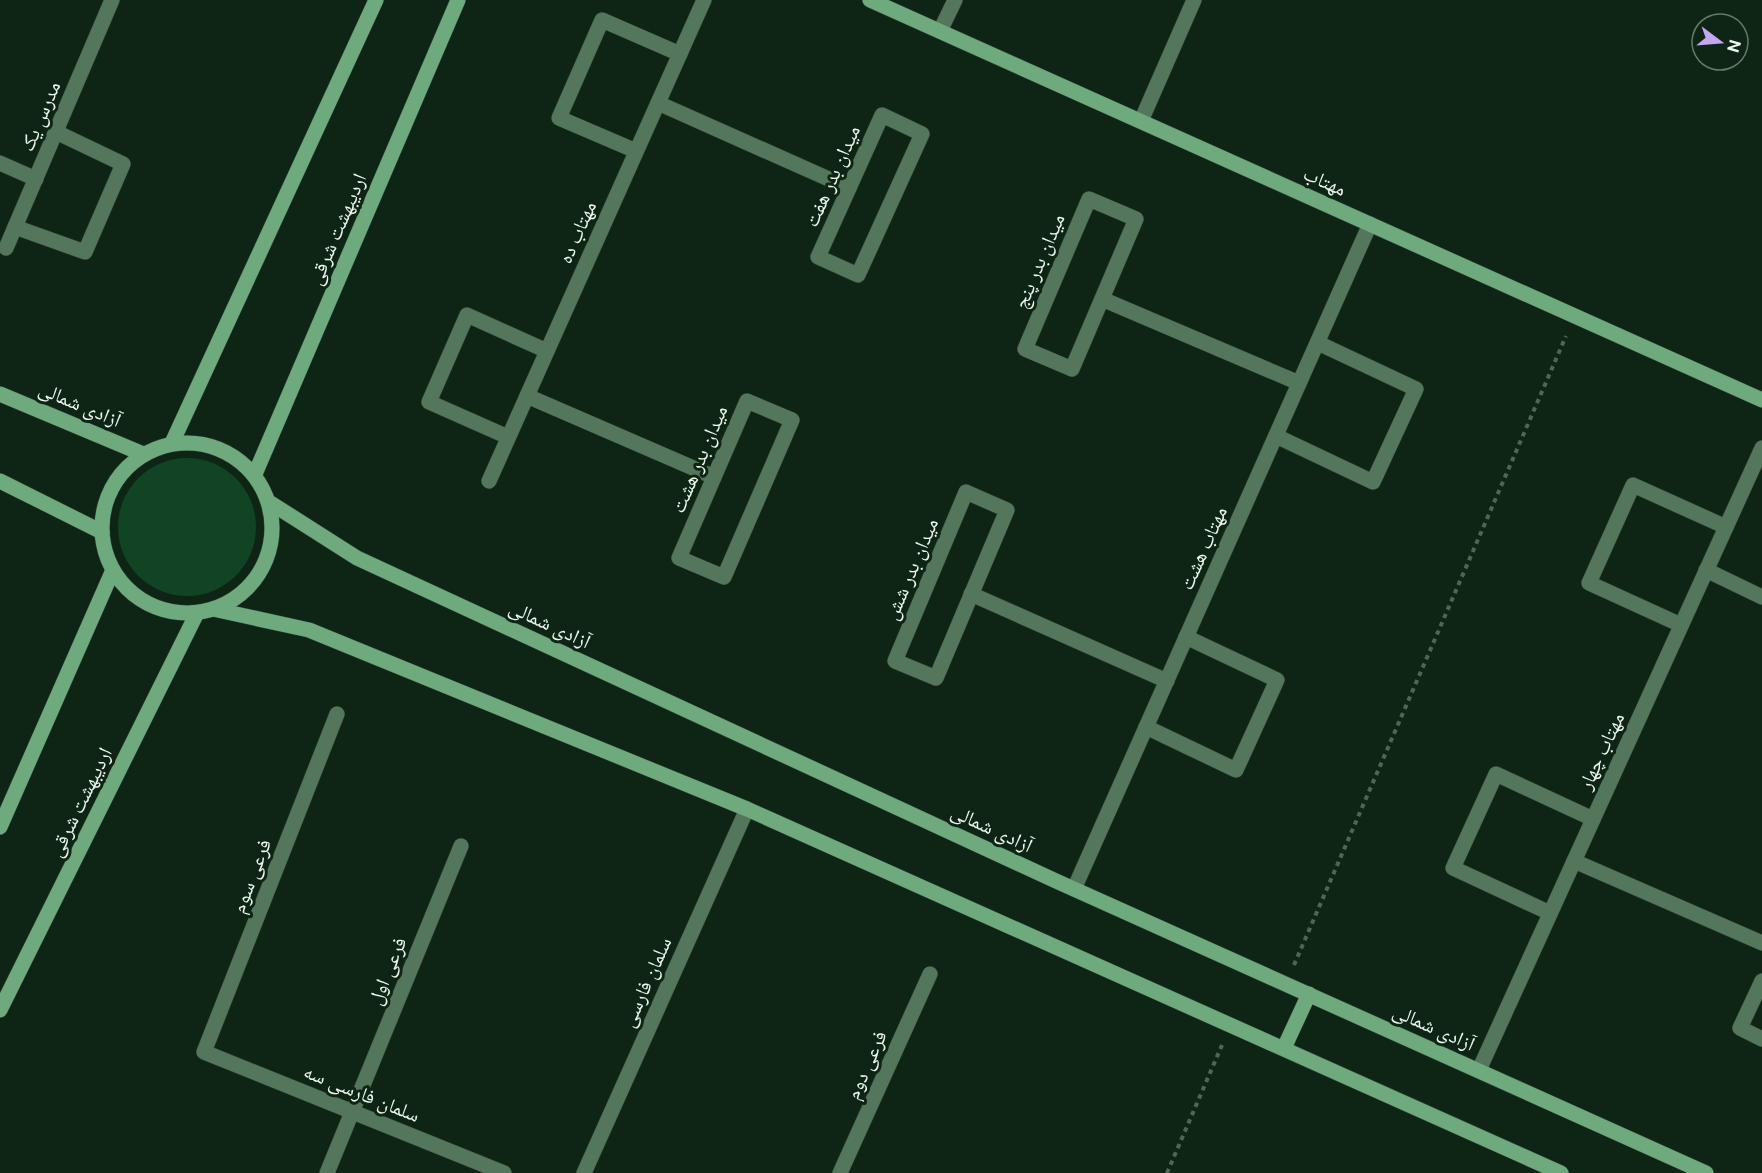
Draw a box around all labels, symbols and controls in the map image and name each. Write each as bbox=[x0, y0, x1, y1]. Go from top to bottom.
north arrow bbox=[1690, 12, 1750, 72]
text: N bbox=[1723, 37, 1745, 55]
street label: مدرس یک bbox=[15, 77, 65, 155]
street label: میدان بدر هفت bbox=[799, 121, 865, 231]
street label: مهتاب bbox=[1300, 161, 1350, 201]
street label: اردیبهشت شرقی bbox=[303, 170, 371, 288]
street label: مهتاب ده bbox=[553, 197, 601, 267]
street label: میدان بدر پنج bbox=[1008, 210, 1071, 312]
street label: آزادی شمالی bbox=[35, 376, 126, 432]
street label: میدان بدر هشت bbox=[666, 402, 732, 516]
street label: مهتاب هشت bbox=[1174, 502, 1232, 594]
street label: میدان بدر شش bbox=[879, 515, 943, 623]
street label: آزادی شمالی bbox=[505, 595, 595, 654]
street label: مهتاب چهار bbox=[1572, 709, 1629, 794]
street label: اردیبهشت شرقی bbox=[43, 743, 117, 861]
street label: آزادی شمالی bbox=[947, 799, 1037, 858]
street label: فرعی سوم bbox=[226, 836, 278, 917]
street label: فرعی اول bbox=[363, 933, 411, 1009]
street label: سلمان فارسی bbox=[616, 933, 676, 1031]
street label: آزادی شمالی bbox=[1389, 998, 1480, 1056]
street label: فرعی دوم bbox=[840, 1027, 894, 1104]
street label: سلمان فارسی سه bbox=[300, 1059, 424, 1127]

